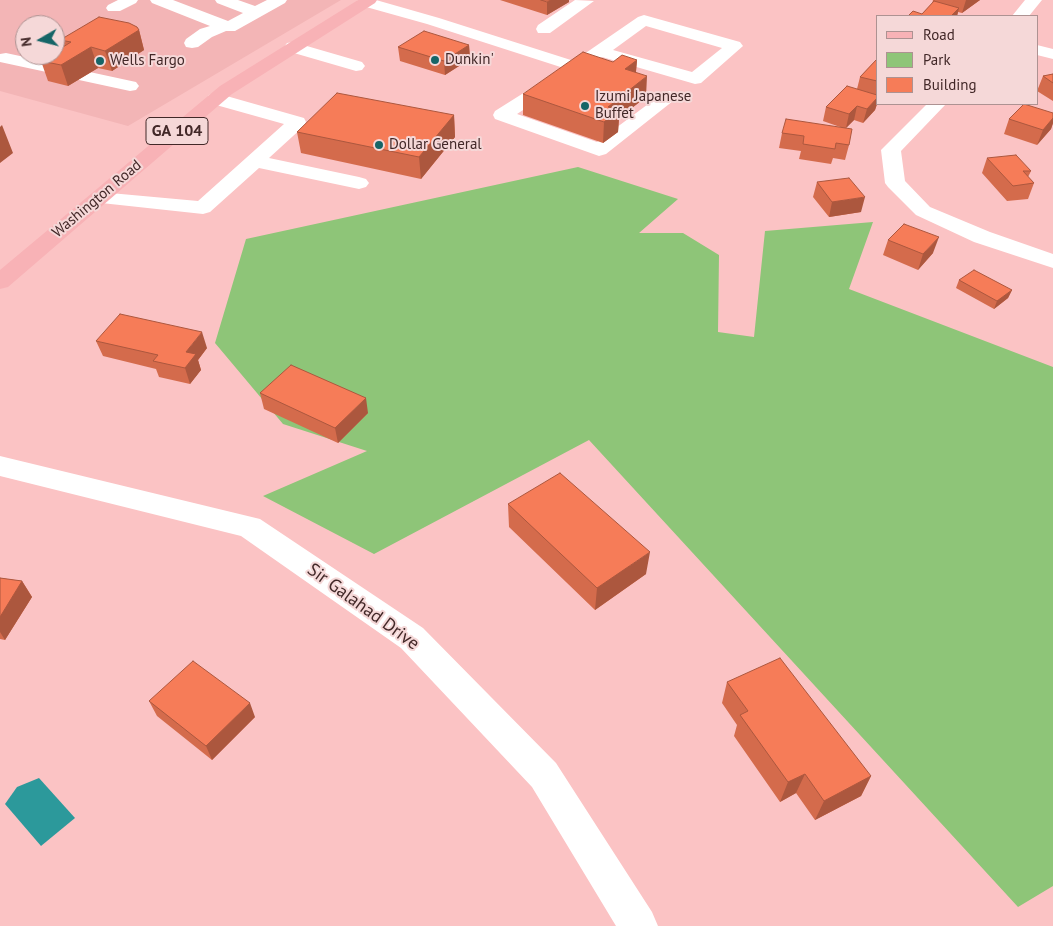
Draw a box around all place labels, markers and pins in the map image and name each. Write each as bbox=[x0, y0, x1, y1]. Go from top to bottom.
place label: Dunkin' bbox=[445, 51, 494, 69]
place label: Wells Fargo bbox=[110, 52, 185, 70]
marker: Dunkin' bbox=[429, 54, 441, 66]
marker: Wells Fargo bbox=[94, 55, 106, 67]
place label: Izumi Japanese Buffet bbox=[595, 88, 691, 123]
marker: Izumi Japanese Buffet bbox=[579, 100, 591, 112]
place label: Dollar General bbox=[389, 136, 482, 154]
marker: Dollar General bbox=[373, 139, 385, 151]

